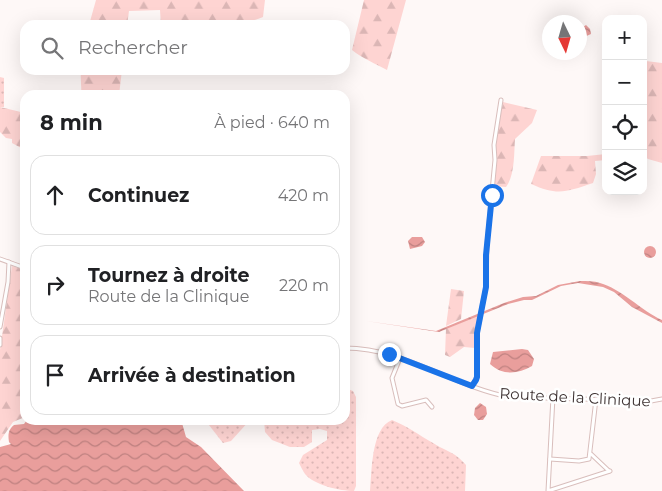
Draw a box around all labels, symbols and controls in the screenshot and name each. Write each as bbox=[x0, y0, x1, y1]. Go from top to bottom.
north arrow bbox=[542, 15, 587, 60]
map controls bbox=[602, 15, 647, 195]
button: + bbox=[602, 15, 647, 60]
search box bbox=[20, 20, 350, 75]
icon: search bbox=[38, 34, 66, 62]
text: Rechercher bbox=[78, 36, 188, 59]
button: − bbox=[602, 60, 647, 105]
button: locate bbox=[602, 105, 647, 150]
text: 8 min bbox=[40, 110, 103, 135]
text: À pied · 640 m bbox=[214, 113, 330, 132]
button: layers bbox=[602, 150, 647, 195]
icon: ahead bbox=[41, 181, 69, 209]
text: Continuez bbox=[88, 184, 189, 207]
route start bbox=[481, 184, 504, 207]
text: 420 m bbox=[278, 186, 329, 205]
text: Tournez à droite bbox=[88, 264, 249, 287]
icon: right bbox=[41, 271, 69, 299]
text: 220 m bbox=[279, 276, 329, 295]
text: Route de la Clinique bbox=[88, 287, 249, 306]
route end bbox=[378, 343, 401, 366]
icon: arrive bbox=[41, 361, 69, 389]
text: Arrivée à destination bbox=[88, 364, 296, 387]
street label: Route de la Clinique bbox=[499, 384, 651, 410]

